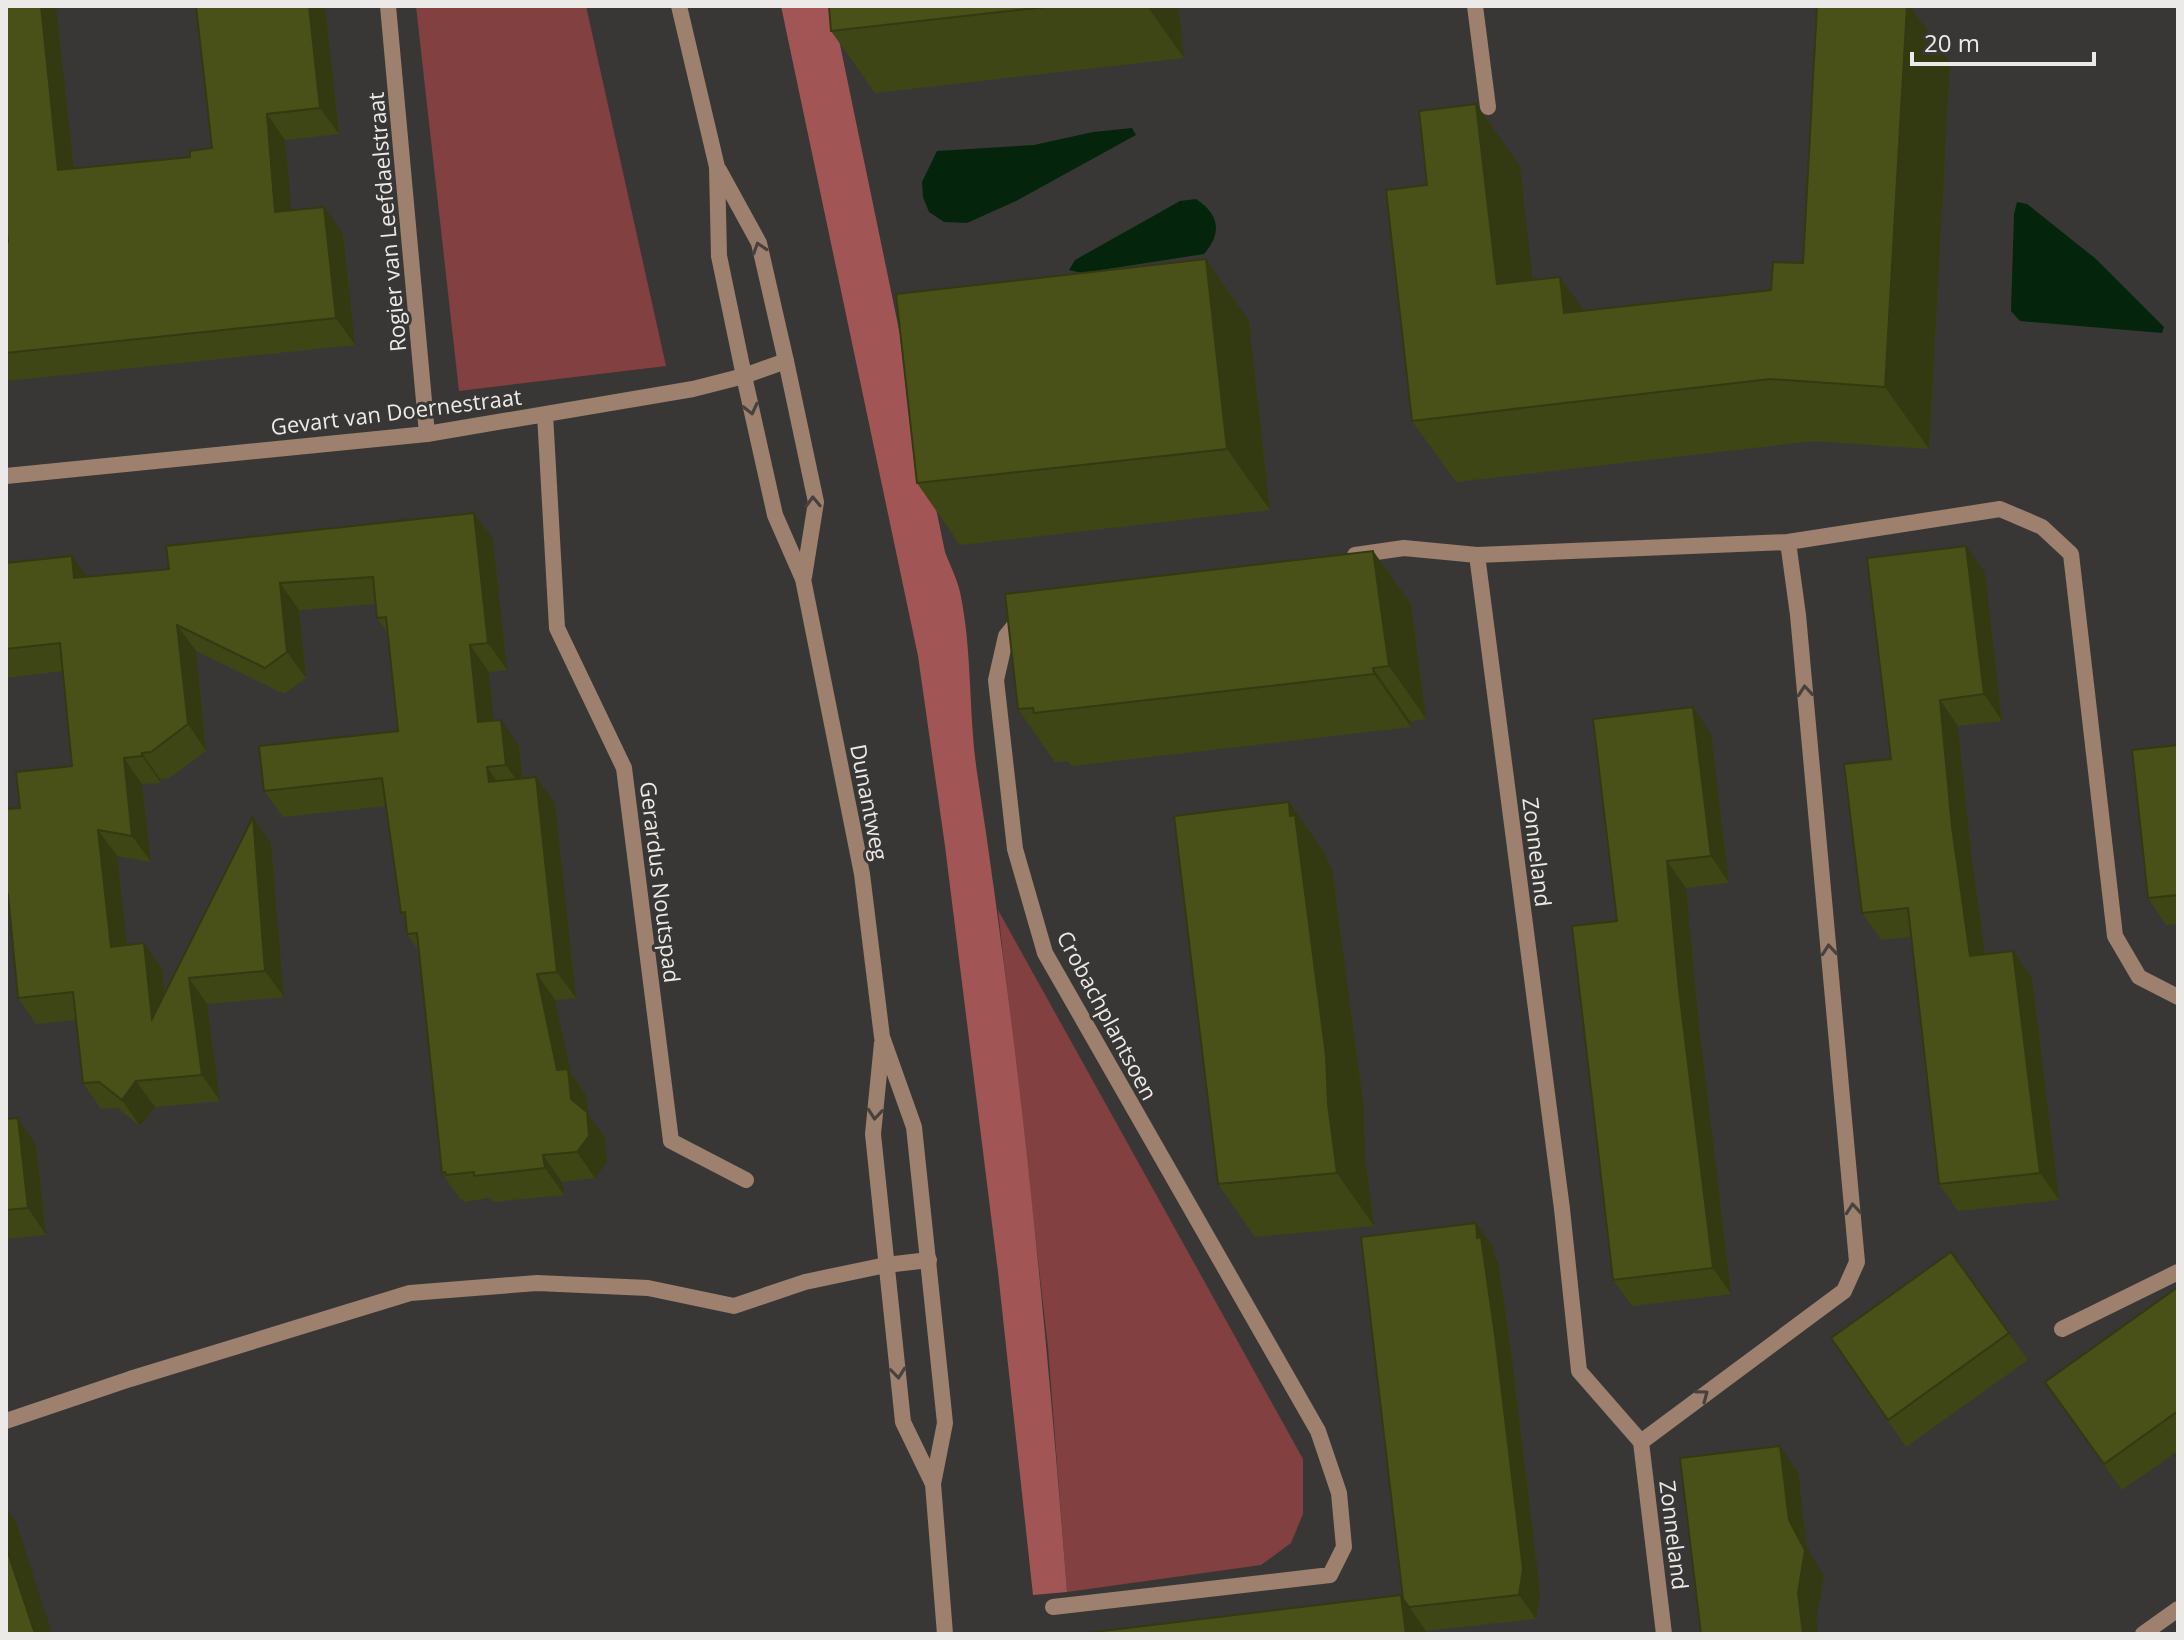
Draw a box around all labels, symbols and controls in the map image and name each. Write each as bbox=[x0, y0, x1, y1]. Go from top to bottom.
scale bar bbox=[1912, 16, 2094, 66]
text: 20 m bbox=[1924, 26, 1980, 59]
street label: Rogier van Leefdaelstraat bbox=[360, 91, 412, 353]
one-way arrow bbox=[752, 242, 768, 255]
street label: Gevart van Doernestraat bbox=[269, 381, 523, 441]
one-way arrow bbox=[742, 402, 759, 416]
one-way arrow bbox=[805, 495, 822, 507]
one-way arrow bbox=[1797, 684, 1814, 697]
street label: Dunantweg bbox=[844, 741, 896, 863]
street label: Gerardus Noutspad bbox=[634, 780, 688, 984]
street label: Zonneland bbox=[1516, 796, 1560, 908]
street label: Crobachplantsoen bbox=[1051, 925, 1165, 1105]
one-way arrow bbox=[1821, 943, 1838, 956]
one-way arrow bbox=[867, 1108, 884, 1121]
one-way arrow bbox=[1844, 1202, 1861, 1215]
one-way arrow bbox=[889, 1367, 906, 1380]
one-way arrow bbox=[1695, 1390, 1709, 1405]
street label: Zonneland bbox=[1653, 1479, 1697, 1591]

